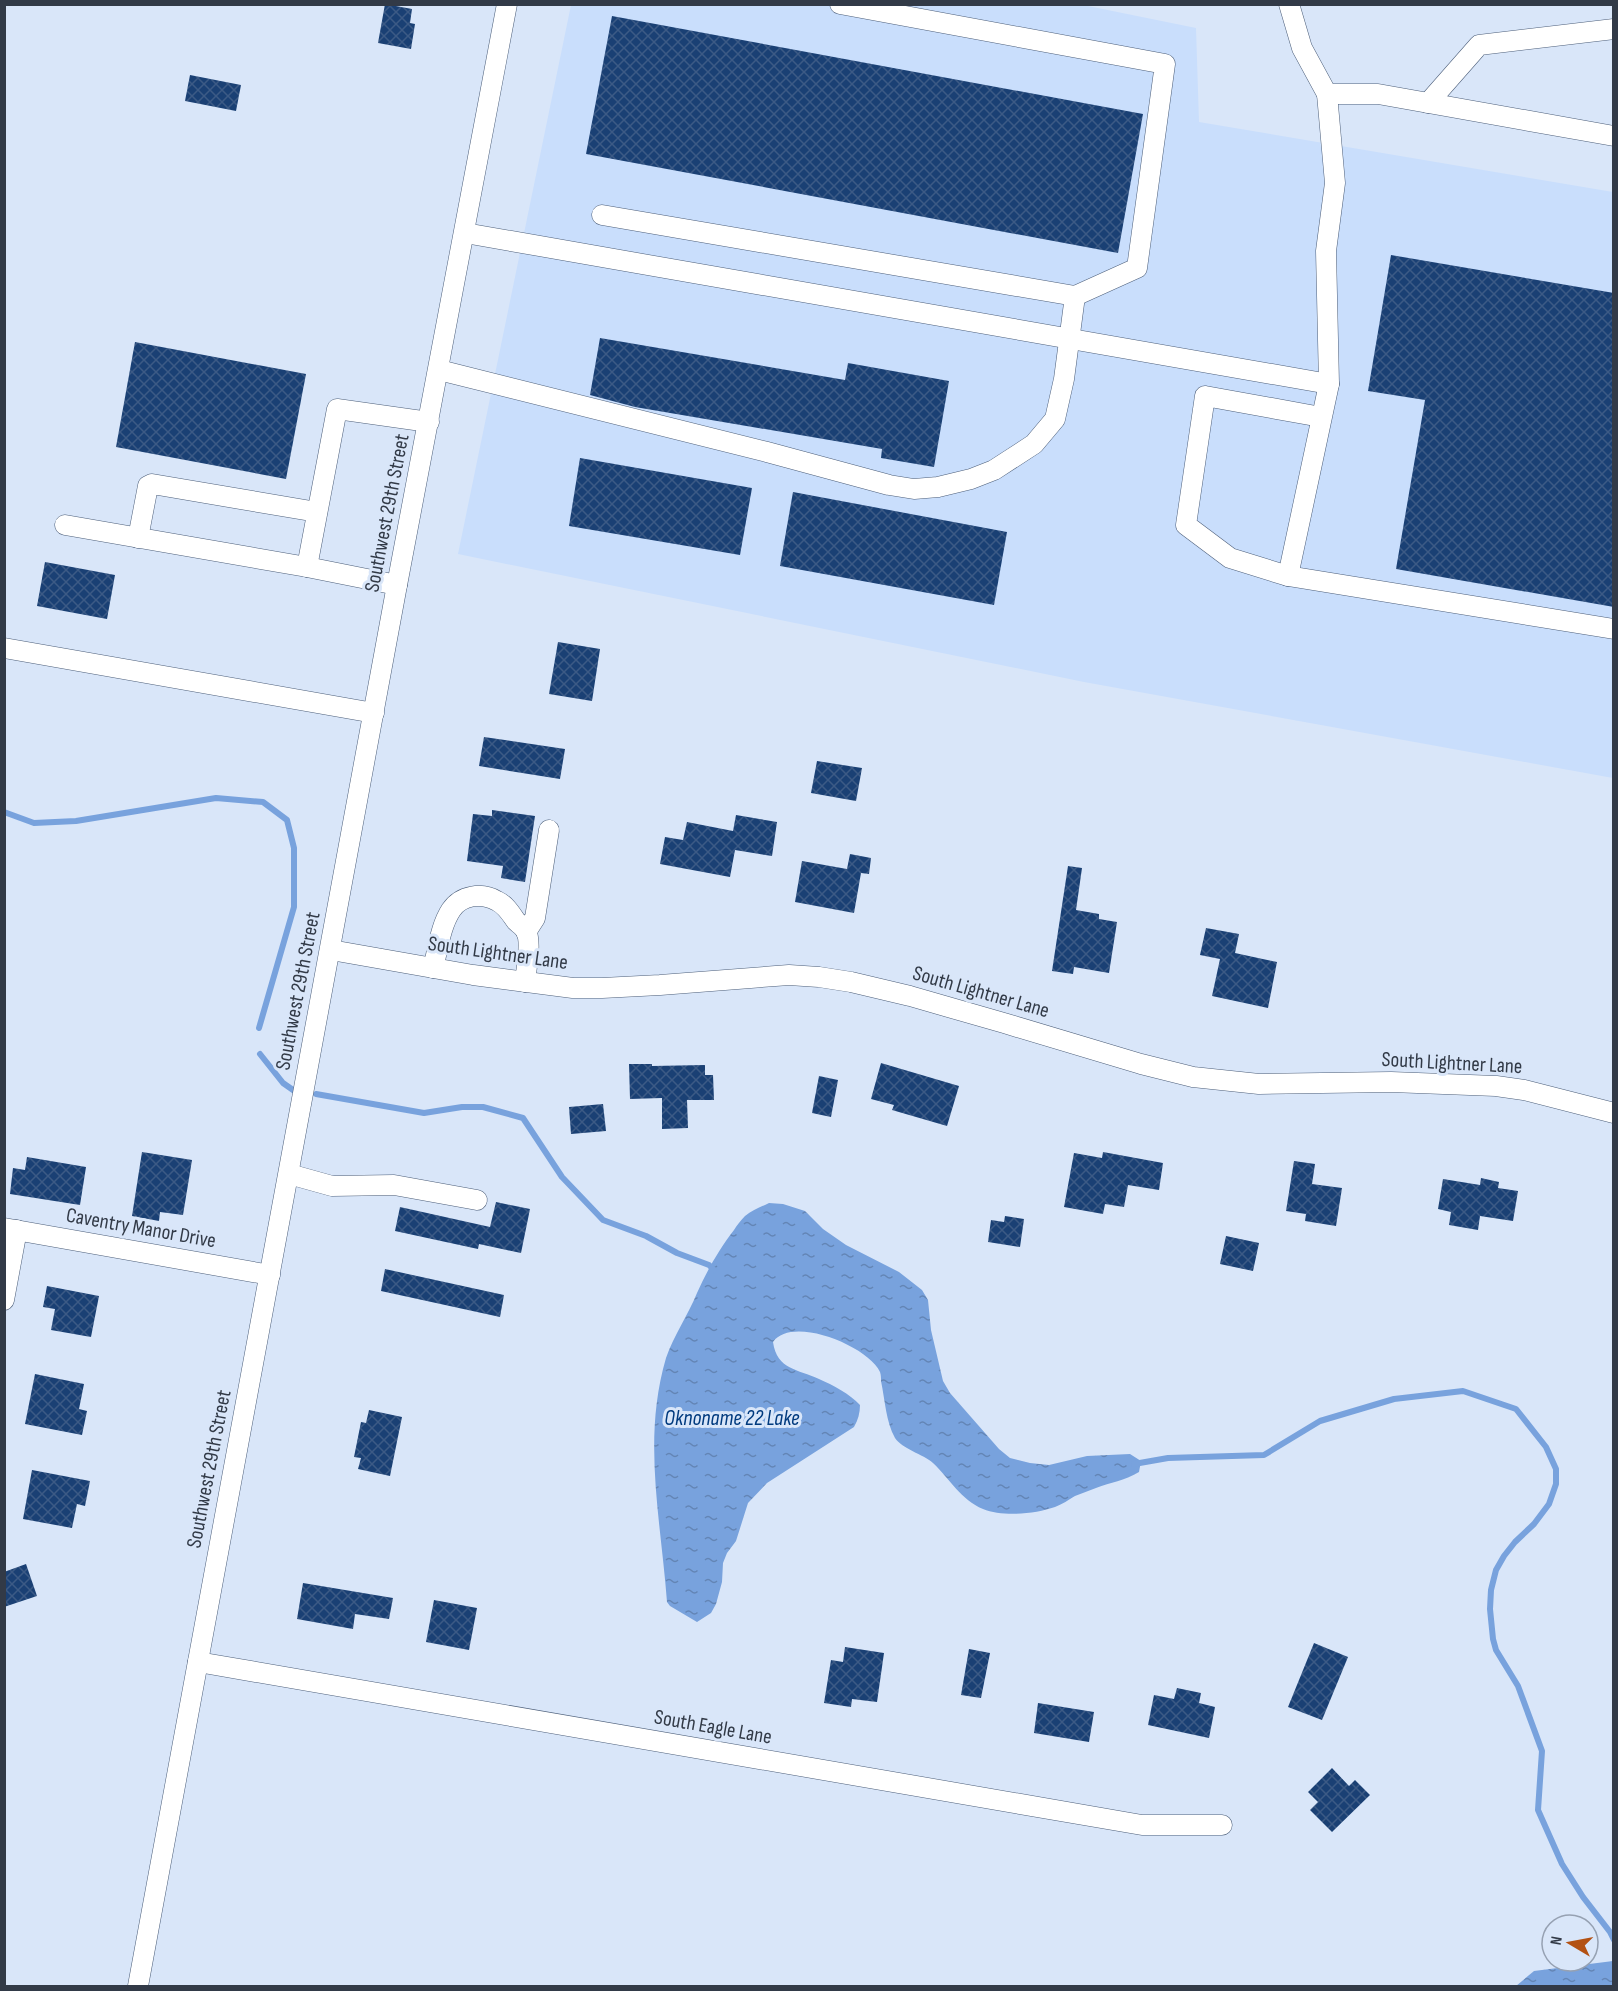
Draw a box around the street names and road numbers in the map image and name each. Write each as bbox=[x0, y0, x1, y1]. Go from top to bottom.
street label: Southwest 29th Street bbox=[359, 432, 415, 594]
street label: Southwest 29th Street bbox=[270, 910, 326, 1072]
street label: South Lightner Lane bbox=[427, 931, 569, 975]
street label: South Lightner Lane bbox=[910, 961, 1052, 1023]
street label: South Lightner Lane bbox=[1381, 1047, 1523, 1079]
street label: Caventry Manor Drive bbox=[64, 1203, 218, 1253]
street label: Southwest 29th Street bbox=[181, 1388, 237, 1550]
street label: South Eagle Lane bbox=[652, 1704, 774, 1750]

